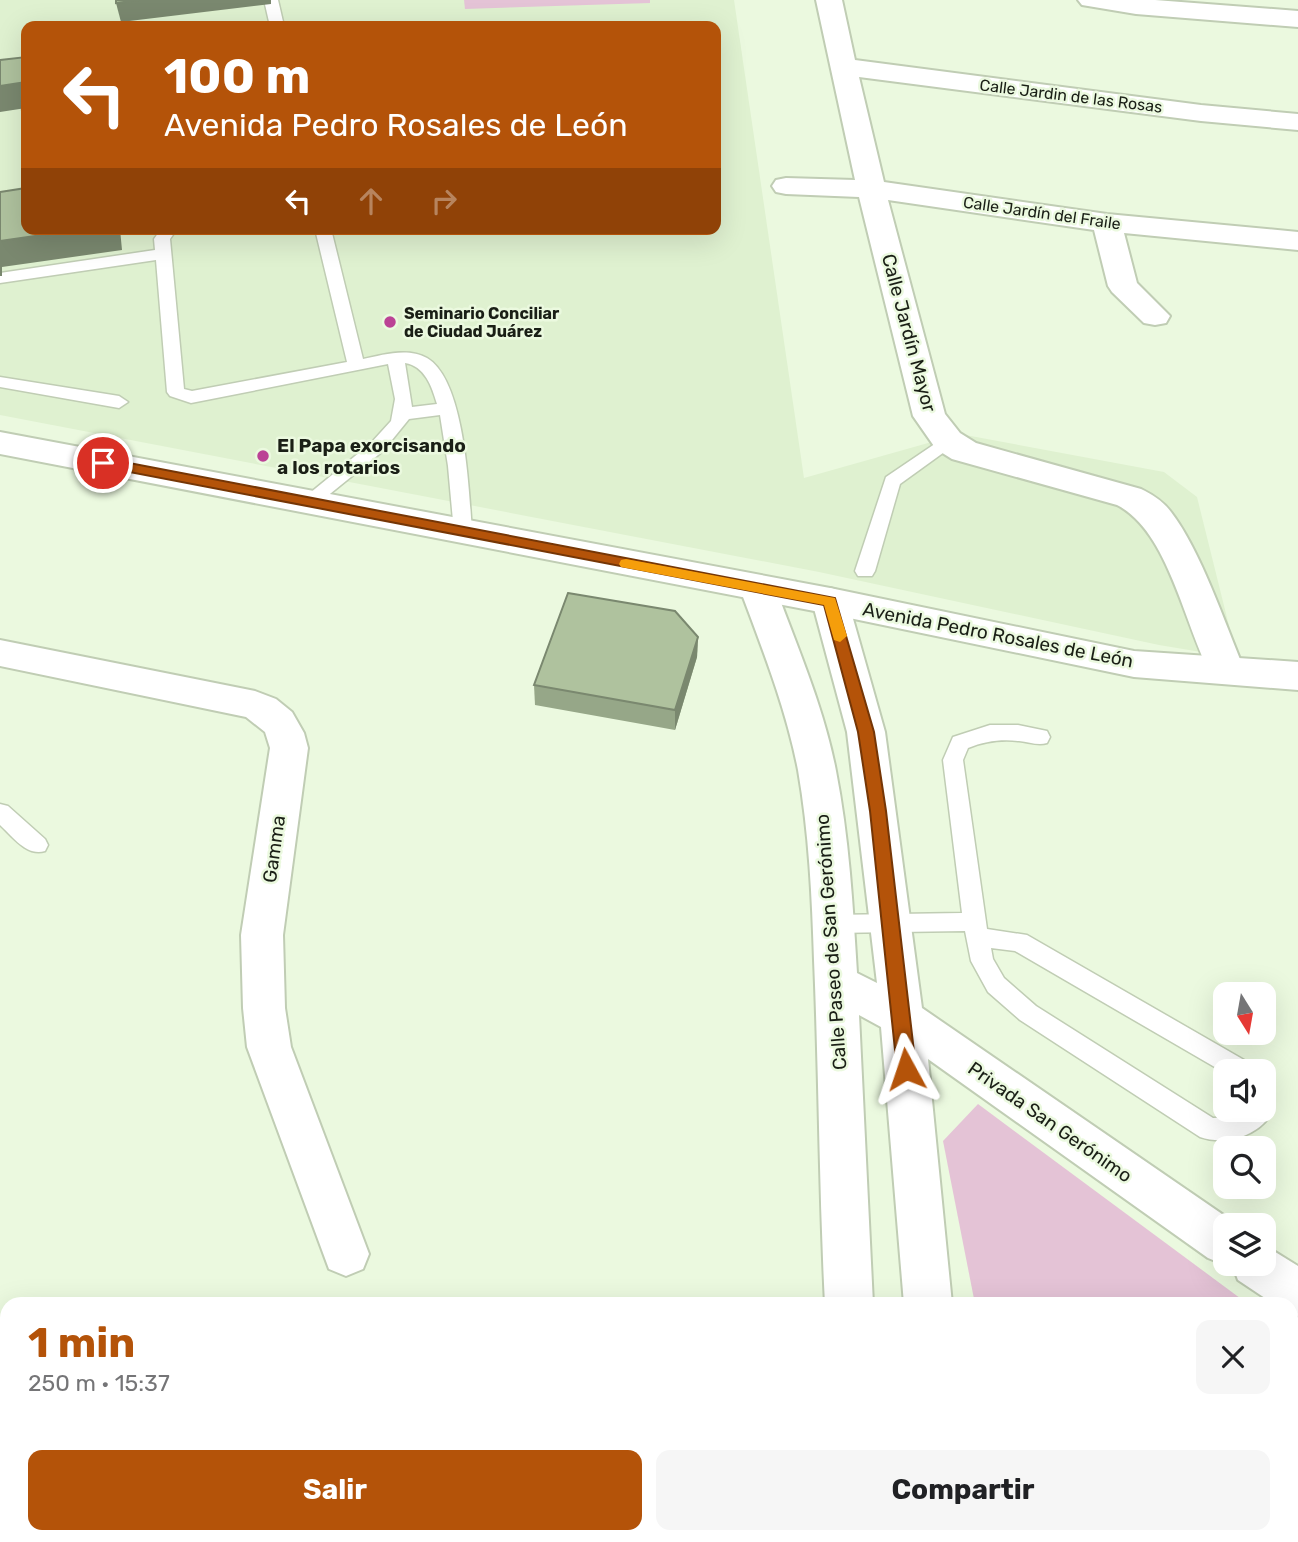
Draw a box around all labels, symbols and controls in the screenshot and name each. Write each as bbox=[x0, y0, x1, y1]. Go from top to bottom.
text: 100 m bbox=[164, 47, 310, 105]
icon: left bbox=[49, 49, 140, 140]
street label: Calle Jardin de las Rosas bbox=[979, 75, 1163, 117]
text: Avenida Pedro Rosales de León bbox=[164, 106, 628, 144]
icon: left bbox=[279, 182, 317, 220]
icon: ahead bbox=[352, 182, 390, 220]
icon: right bbox=[425, 182, 463, 220]
street label: Calle Jardín del Fraile bbox=[962, 193, 1122, 233]
street label: Calle Jardín Mayor bbox=[877, 251, 941, 415]
place label: Seminario Conciliar de Ciudad Juárez bbox=[404, 304, 560, 341]
marker: Seminario Conciliar de Ciudad Juárez bbox=[382, 314, 398, 330]
pin bbox=[73, 433, 133, 493]
place label: El Papa exorcisando a los rotarios bbox=[277, 434, 466, 479]
icon: arrive bbox=[84, 444, 122, 482]
marker: El Papa exorcisando a los rotarios bbox=[255, 448, 271, 464]
street label: Avenida Pedro Rosales de León bbox=[861, 597, 1135, 673]
street label: Calle Paseo de San Gerónimo bbox=[811, 813, 851, 1071]
street label: Gamma bbox=[258, 814, 290, 884]
north arrow bbox=[1213, 982, 1276, 1045]
map controls bbox=[1213, 982, 1276, 1276]
position arrow bbox=[869, 1032, 943, 1106]
street label: Privada San Gerónimo bbox=[964, 1057, 1136, 1187]
button: sound bbox=[1213, 1059, 1276, 1122]
button: search bbox=[1213, 1136, 1276, 1199]
button: layers bbox=[1213, 1213, 1276, 1276]
text: 1 min bbox=[28, 1318, 135, 1368]
button: close bbox=[1196, 1320, 1270, 1394]
text: 250 m · 15:37 bbox=[28, 1369, 170, 1397]
button: Salir bbox=[28, 1450, 642, 1530]
button: Compartir bbox=[656, 1450, 1270, 1530]

